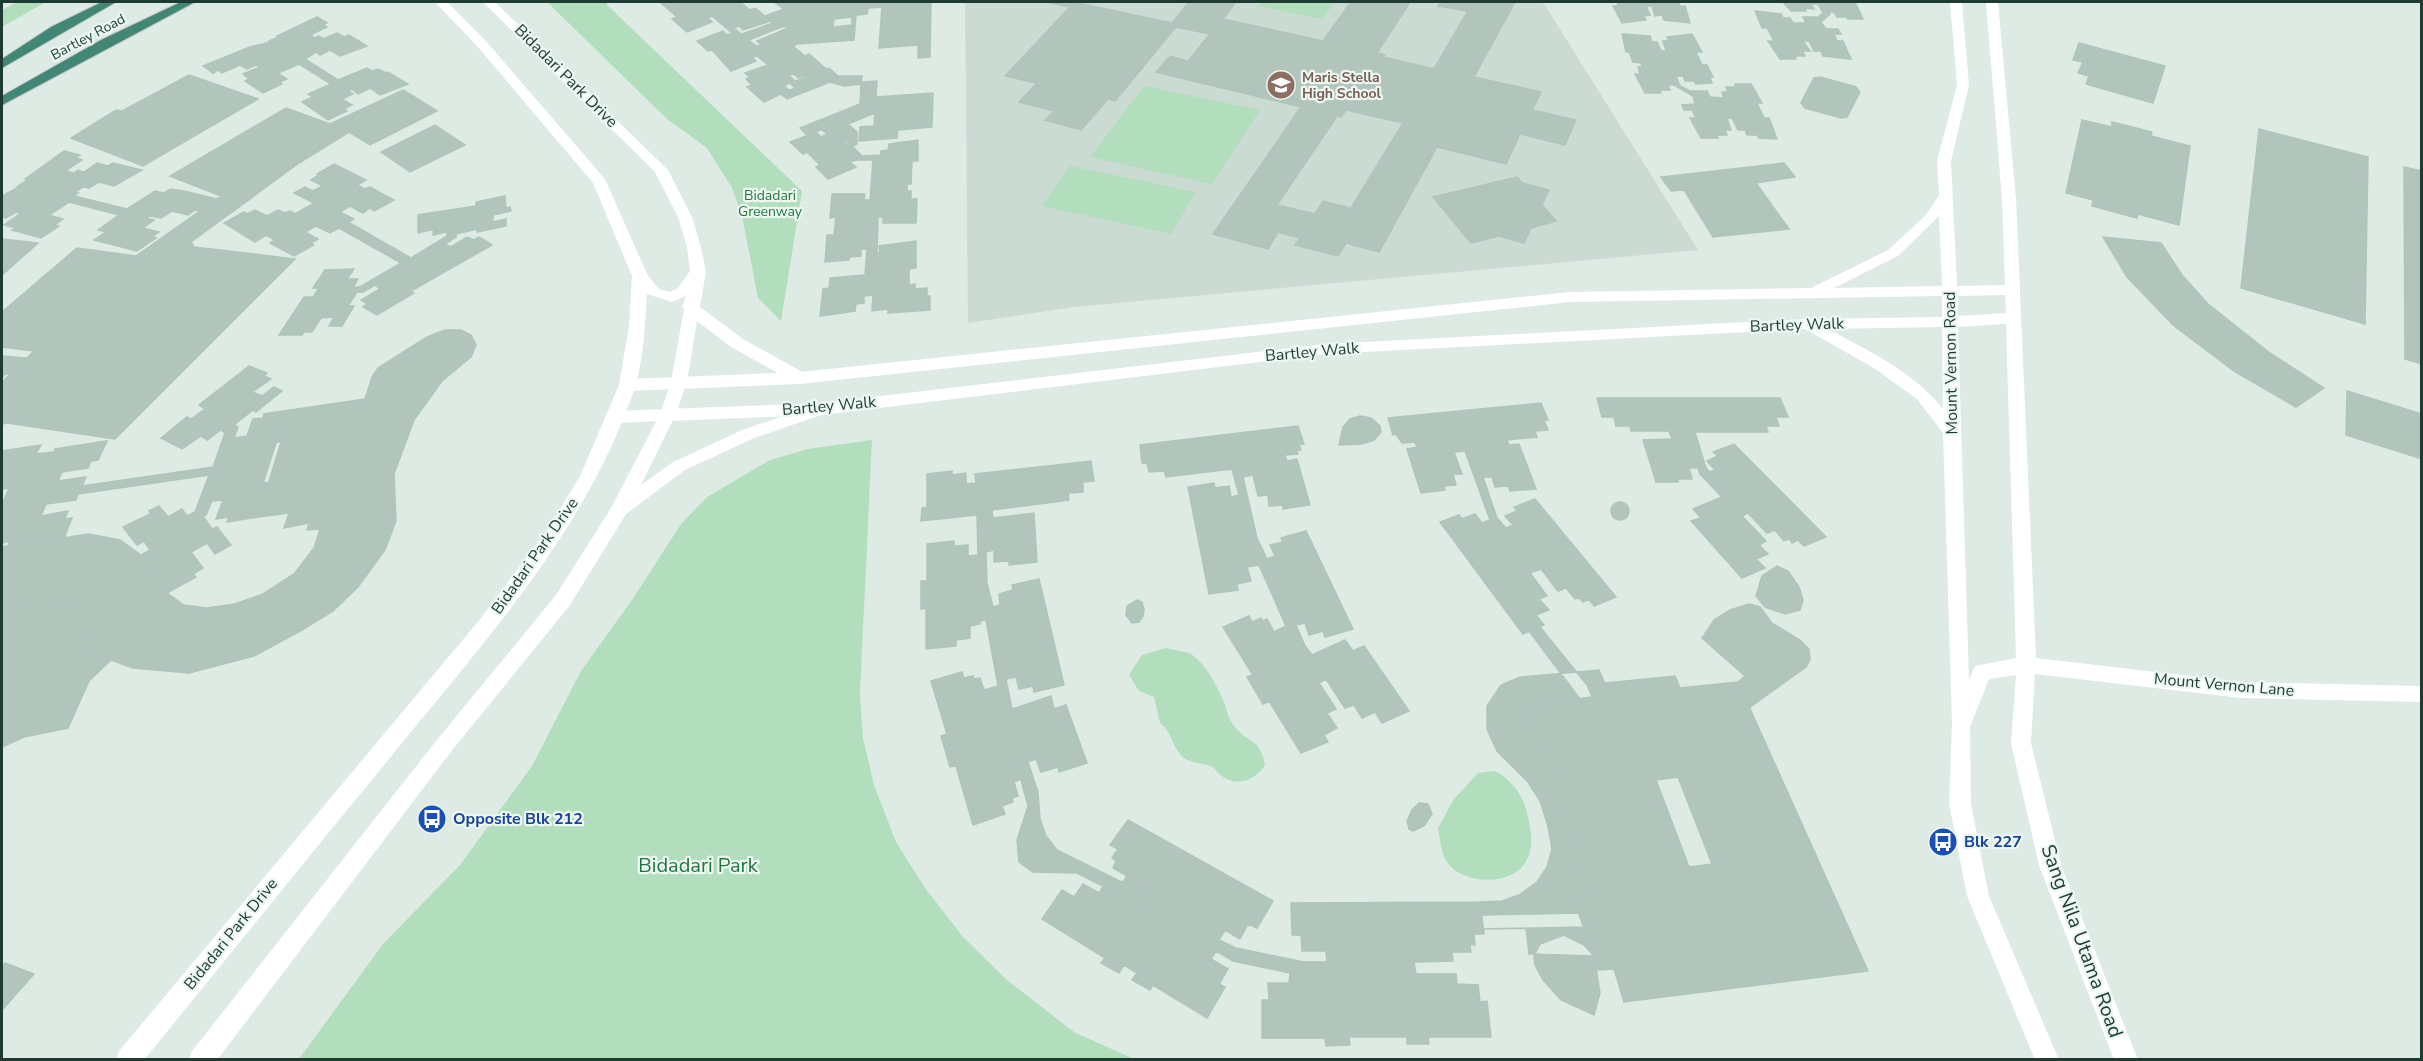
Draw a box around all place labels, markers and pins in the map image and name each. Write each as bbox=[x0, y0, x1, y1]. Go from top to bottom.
place label: Maris Stella High School bbox=[1302, 68, 1382, 103]
school or university icon: Maris Stella High School bbox=[1265, 69, 1297, 101]
bus stop icon: Opposite Blk 212 bbox=[416, 803, 448, 835]
place label: Opposite Blk 212 bbox=[453, 808, 583, 830]
bus stop icon: Blk 227 bbox=[1927, 826, 1959, 858]
place label: Blk 227 bbox=[1964, 831, 2022, 853]

